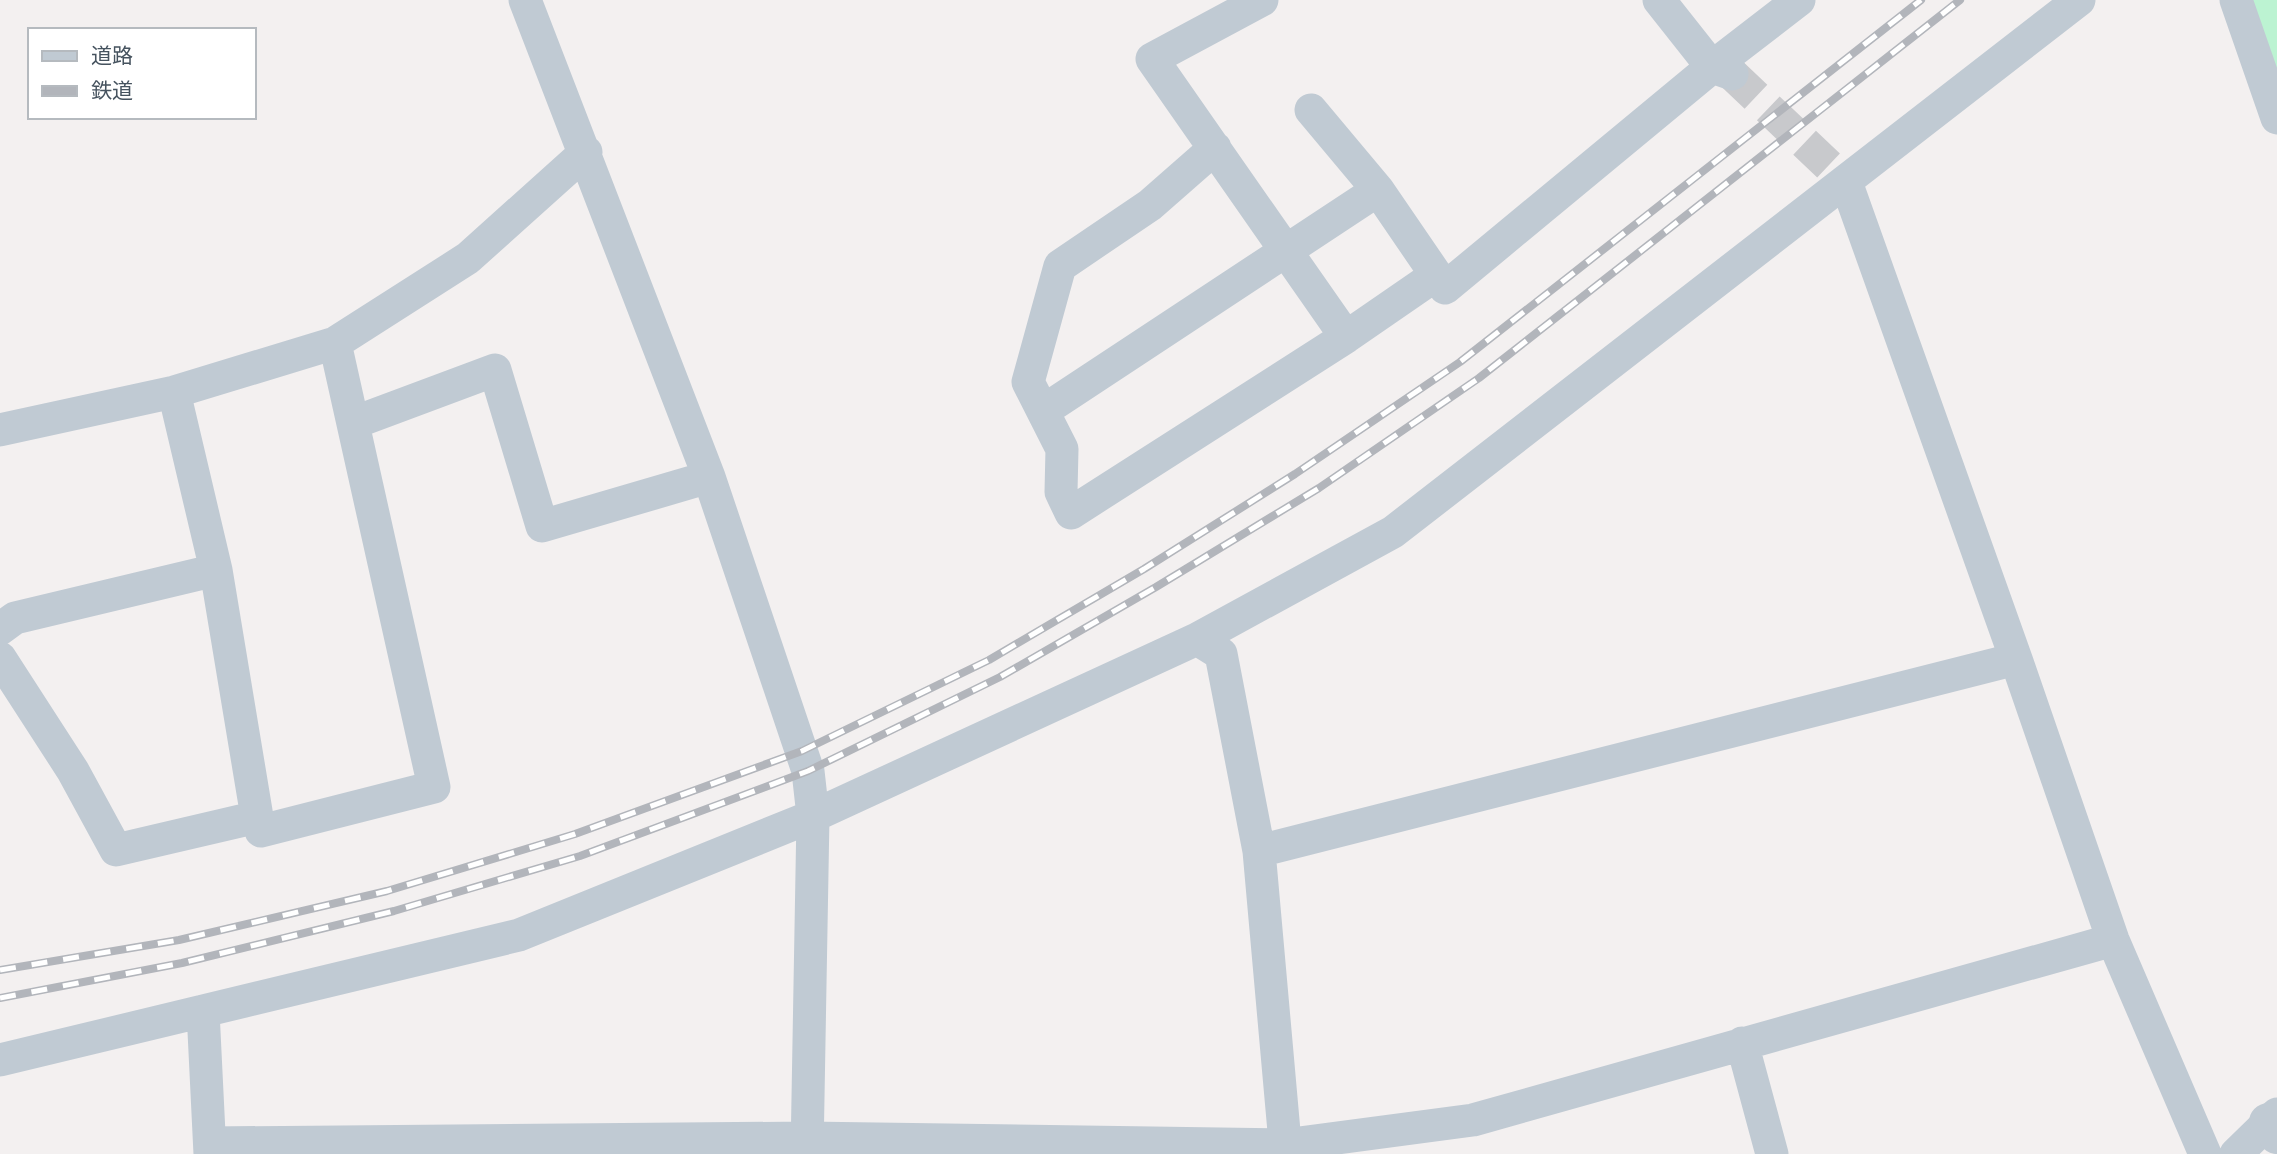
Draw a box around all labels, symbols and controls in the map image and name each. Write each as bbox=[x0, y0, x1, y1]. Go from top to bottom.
legend bbox=[28, 28, 256, 119]
text: 道路 bbox=[91, 43, 133, 67]
text: 鉄道 bbox=[91, 78, 133, 102]

